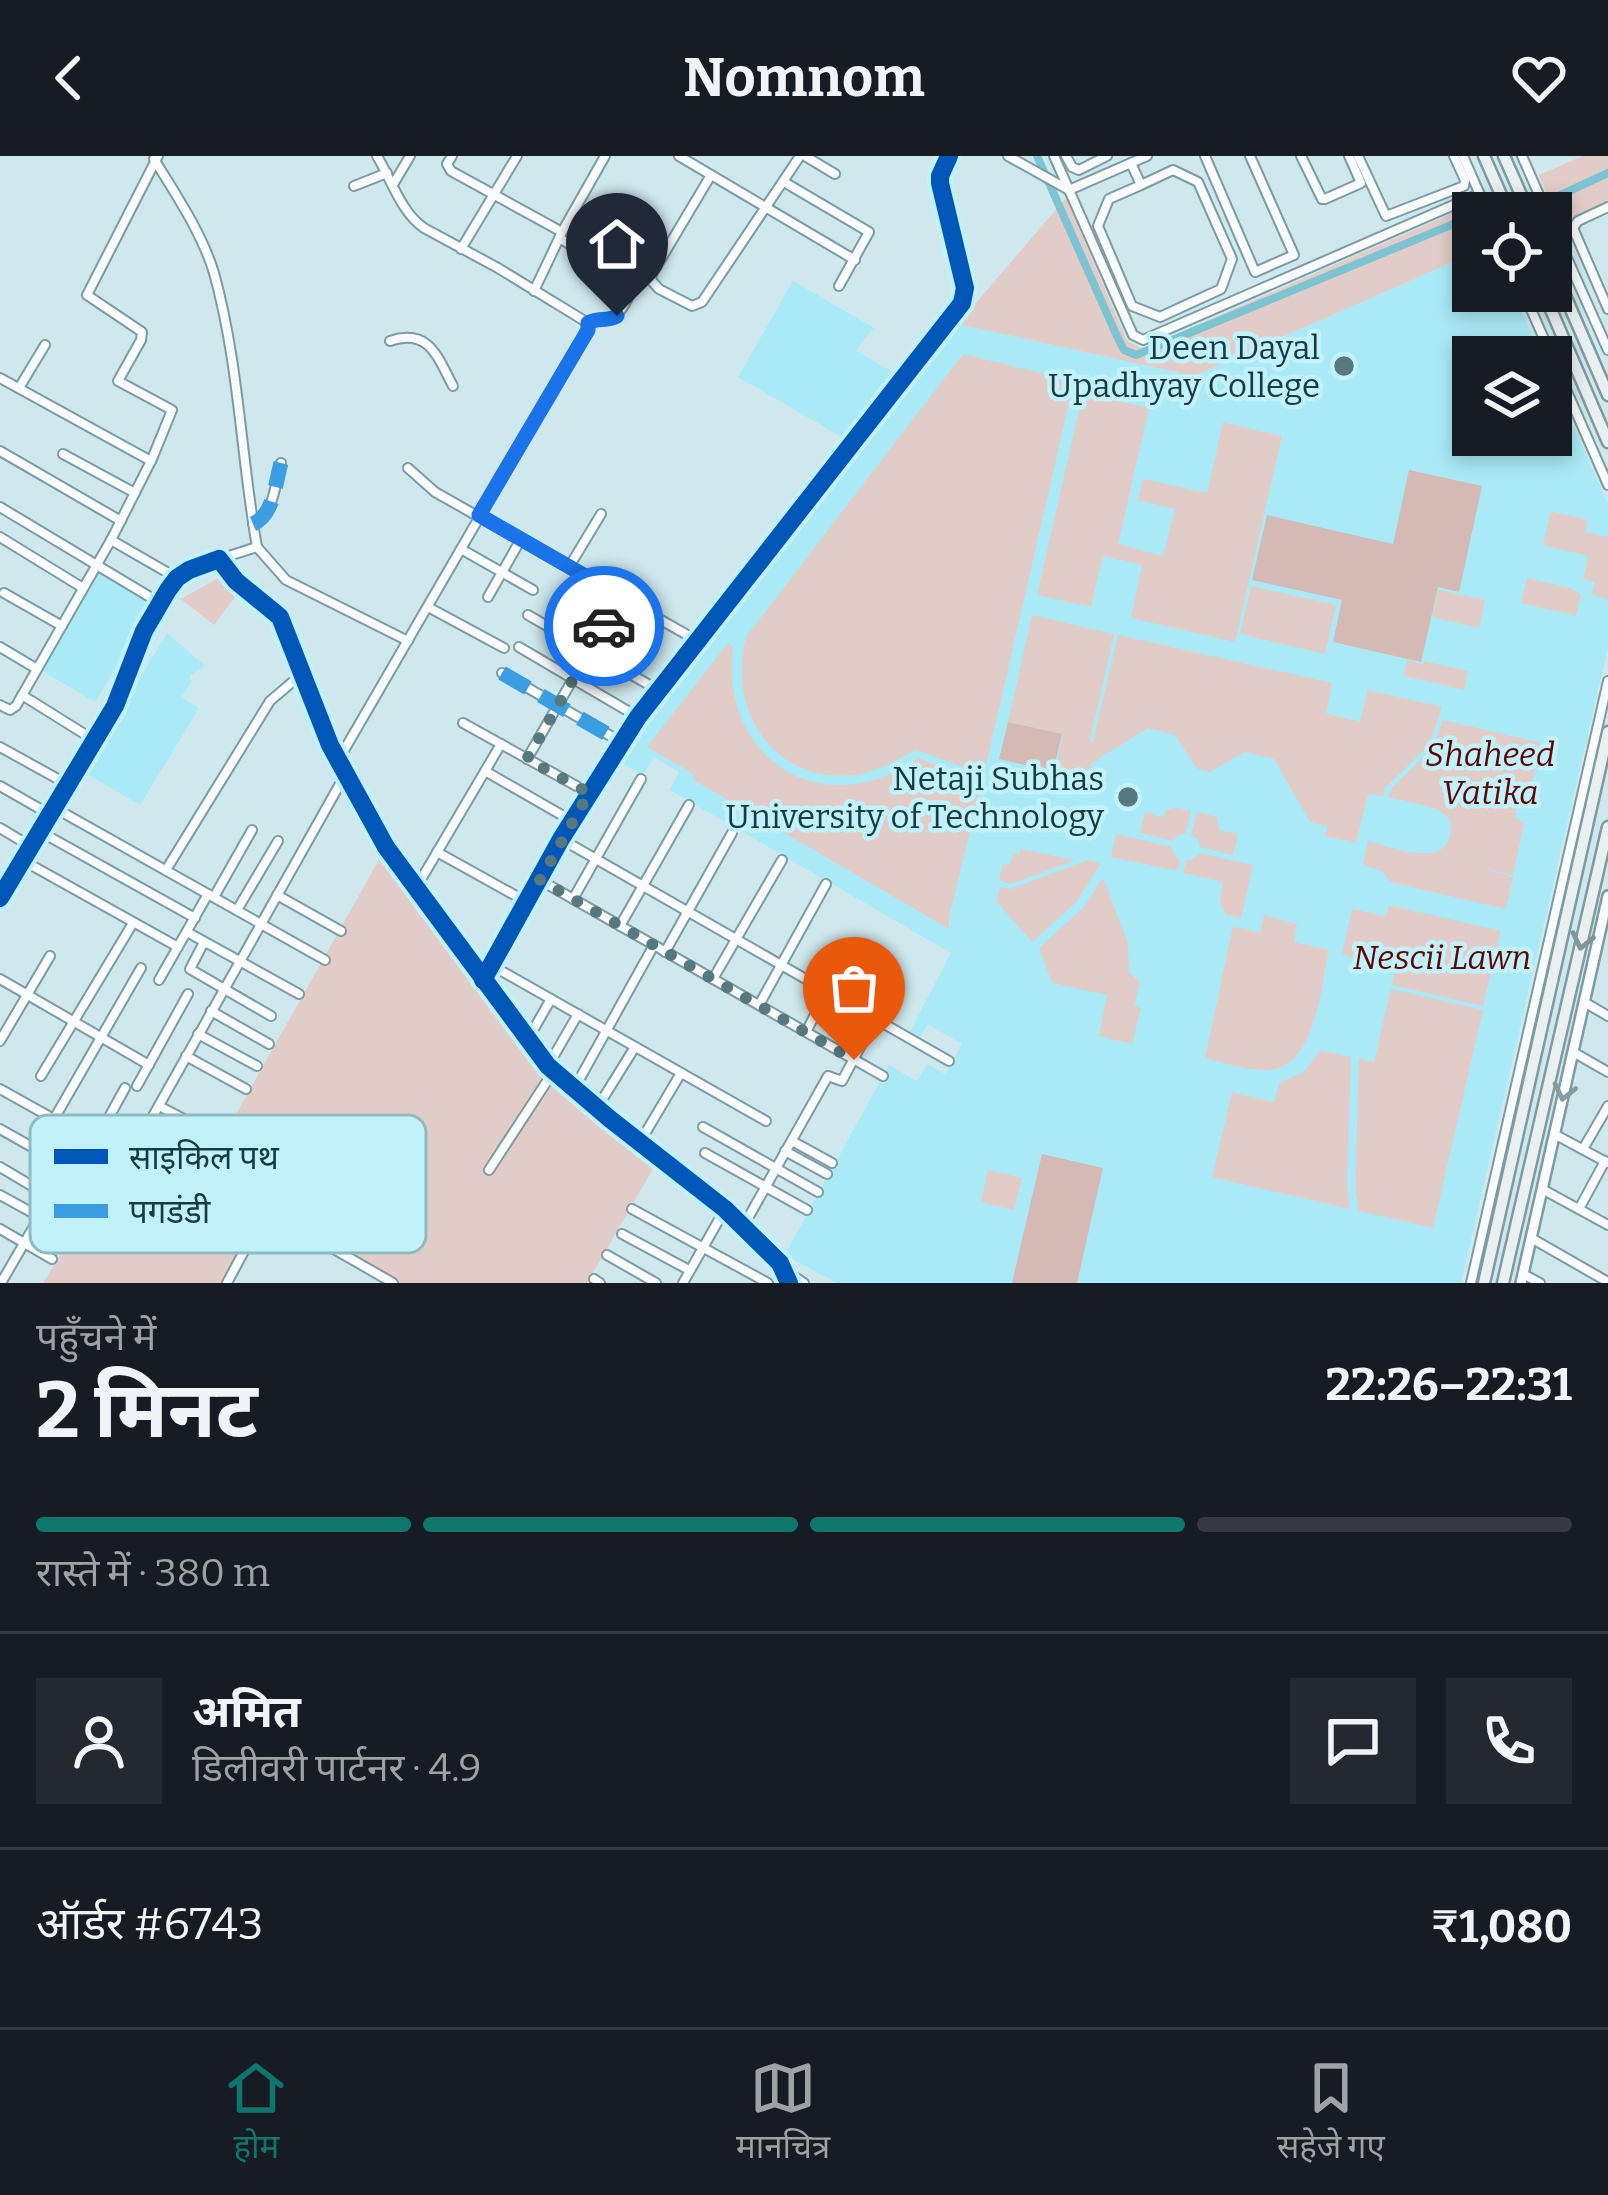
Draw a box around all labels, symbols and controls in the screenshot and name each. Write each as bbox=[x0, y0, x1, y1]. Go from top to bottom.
icon: back bbox=[36, 45, 102, 111]
icon: heart bbox=[1506, 45, 1572, 111]
text: Nomnom bbox=[683, 46, 925, 110]
map controls bbox=[1452, 192, 1572, 456]
button: locate bbox=[1452, 192, 1572, 312]
pin bbox=[566, 193, 668, 316]
icon: home bbox=[584, 211, 650, 277]
place label: Deen Dayal Upadhyay College bbox=[1048, 328, 1320, 406]
button: layers bbox=[1452, 336, 1572, 456]
marker: Deen Dayal Upadhyay College bbox=[1331, 353, 1357, 379]
courier bbox=[544, 566, 664, 686]
icon: car bbox=[571, 593, 637, 659]
park label: Shaheed Vatika bbox=[1425, 735, 1555, 813]
place label: Netaji Subhas University of Technology bbox=[725, 759, 1105, 837]
marker: Netaji Subhas University of Technology bbox=[1115, 784, 1141, 810]
one-way arrow bbox=[1571, 931, 1596, 951]
pin bbox=[803, 937, 905, 1060]
park label: Nescii Lawn bbox=[1353, 938, 1531, 978]
icon: bag bbox=[821, 955, 887, 1021]
one-way arrow bbox=[1552, 1082, 1577, 1102]
legend bbox=[30, 1115, 426, 1253]
text: साइकिल पथ bbox=[129, 1138, 280, 1178]
text: पगडंडी bbox=[129, 1192, 212, 1232]
text: पहुँचने में bbox=[36, 1314, 156, 1360]
text: 22:26–22:31 bbox=[1326, 1358, 1572, 1412]
text: 2 मिनट bbox=[36, 1364, 258, 1458]
text: रास्ते में · 380 m bbox=[36, 1550, 270, 1596]
button: person bbox=[36, 1678, 162, 1804]
button: chat bbox=[1290, 1678, 1416, 1804]
button: phone bbox=[1446, 1678, 1572, 1804]
text: अमित bbox=[192, 1685, 301, 1739]
text: डिलीवरी पार्टनर · 4.9 bbox=[192, 1745, 481, 1791]
text: ऑर्डर #6743 bbox=[36, 1897, 263, 1951]
text: ₹1,080 bbox=[1431, 1900, 1572, 1954]
tab: होम bbox=[223, 2055, 289, 2171]
tab: मानचित्र bbox=[736, 2055, 830, 2171]
tab: सहेजे गए bbox=[1277, 2055, 1385, 2171]

